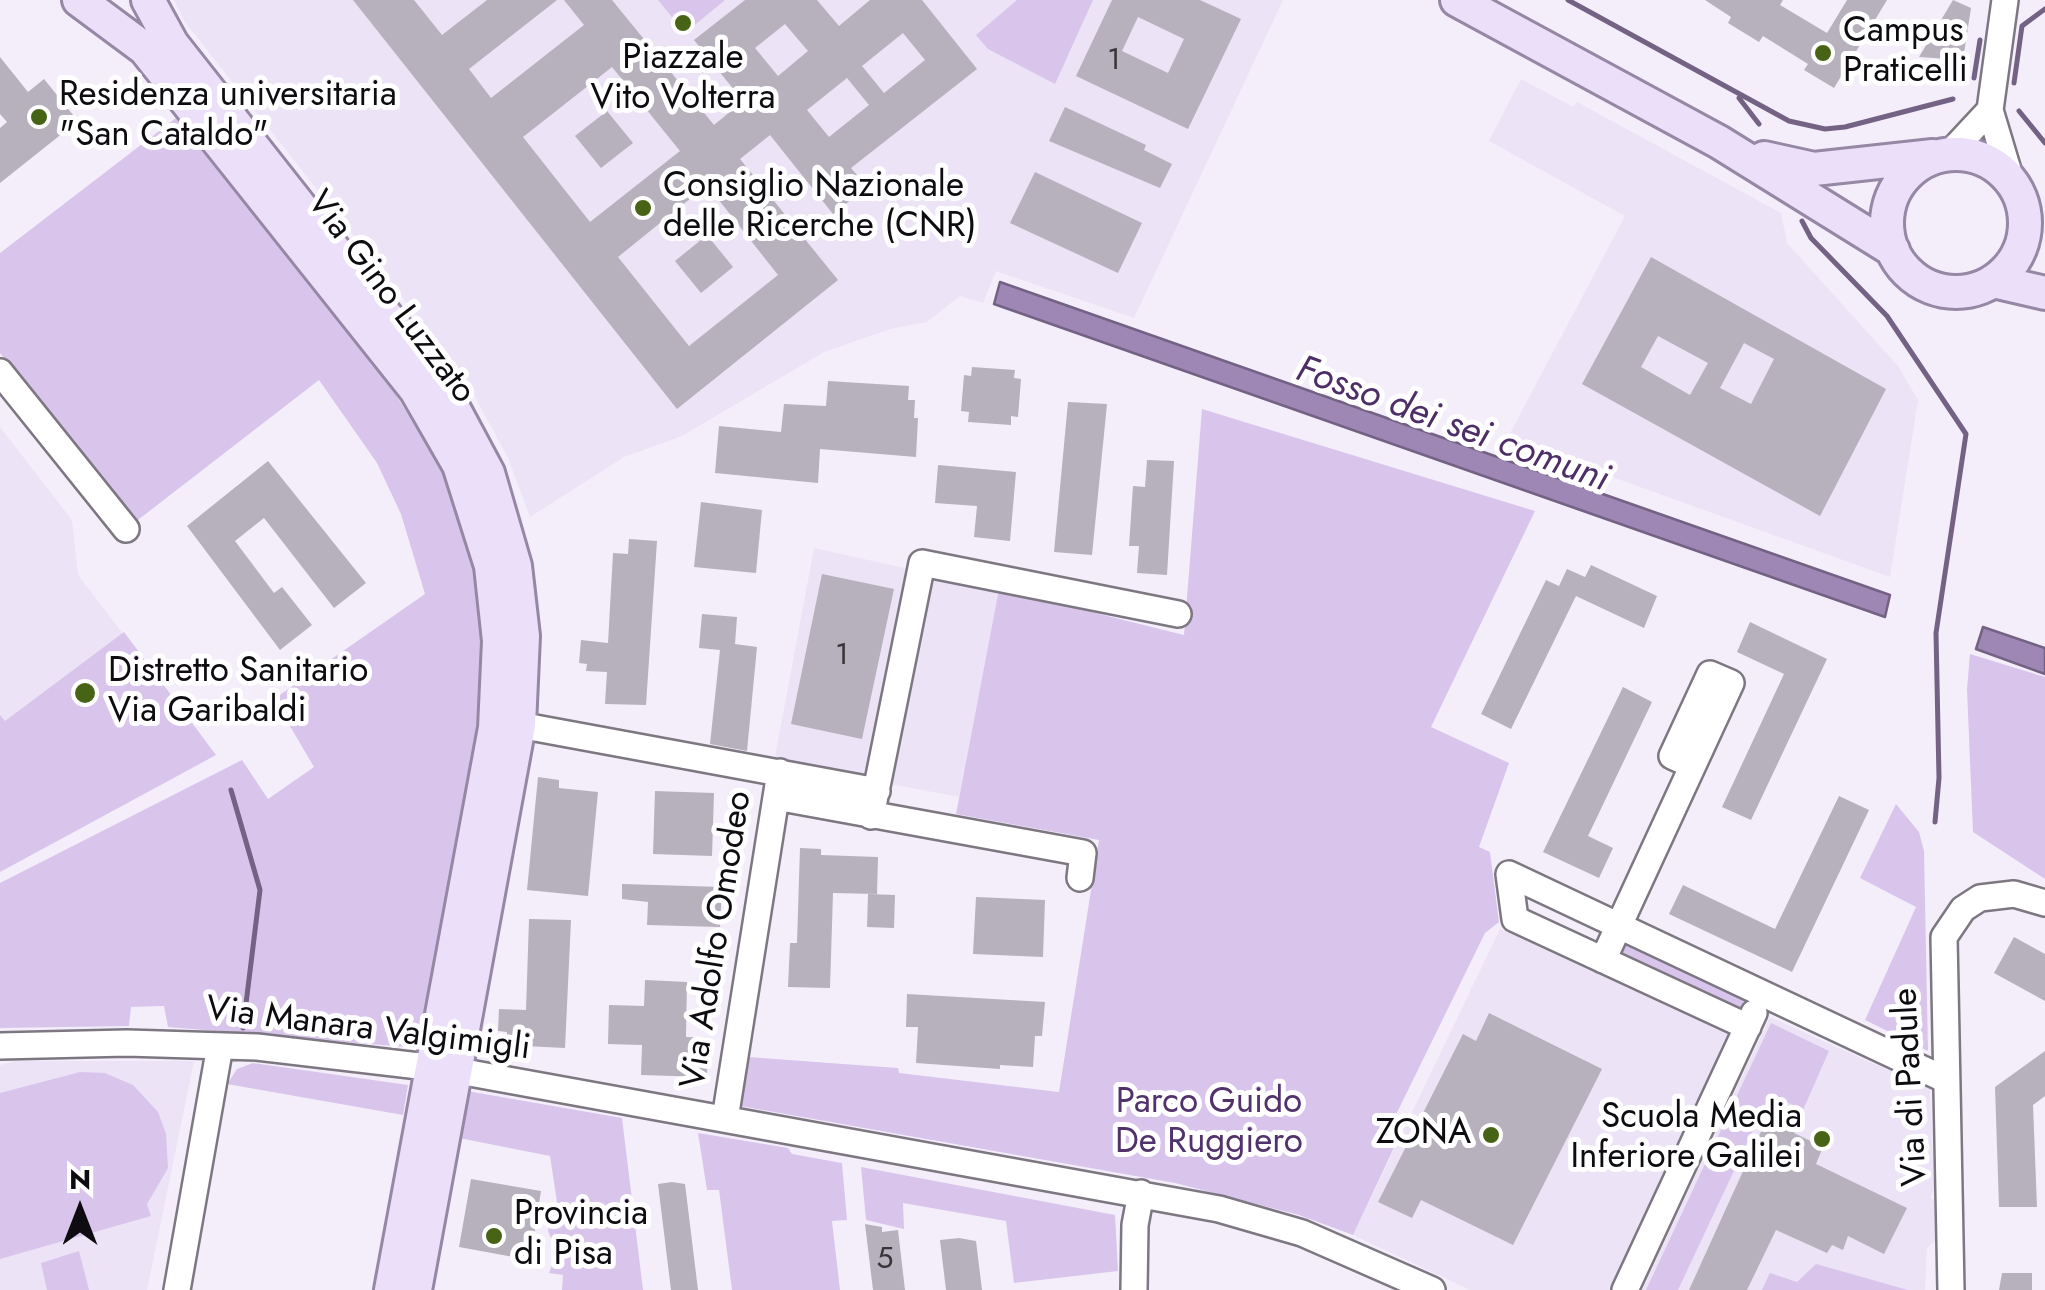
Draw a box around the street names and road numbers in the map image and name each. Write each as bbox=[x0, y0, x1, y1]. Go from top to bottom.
street label: Via Gino Luzzato bbox=[297, 184, 483, 412]
street label: Via Adolfo Omodeo bbox=[674, 788, 762, 1092]
street label: Via di Padule bbox=[1886, 987, 1938, 1187]
street label: Via Manara Valgimigli bbox=[204, 989, 532, 1071]

